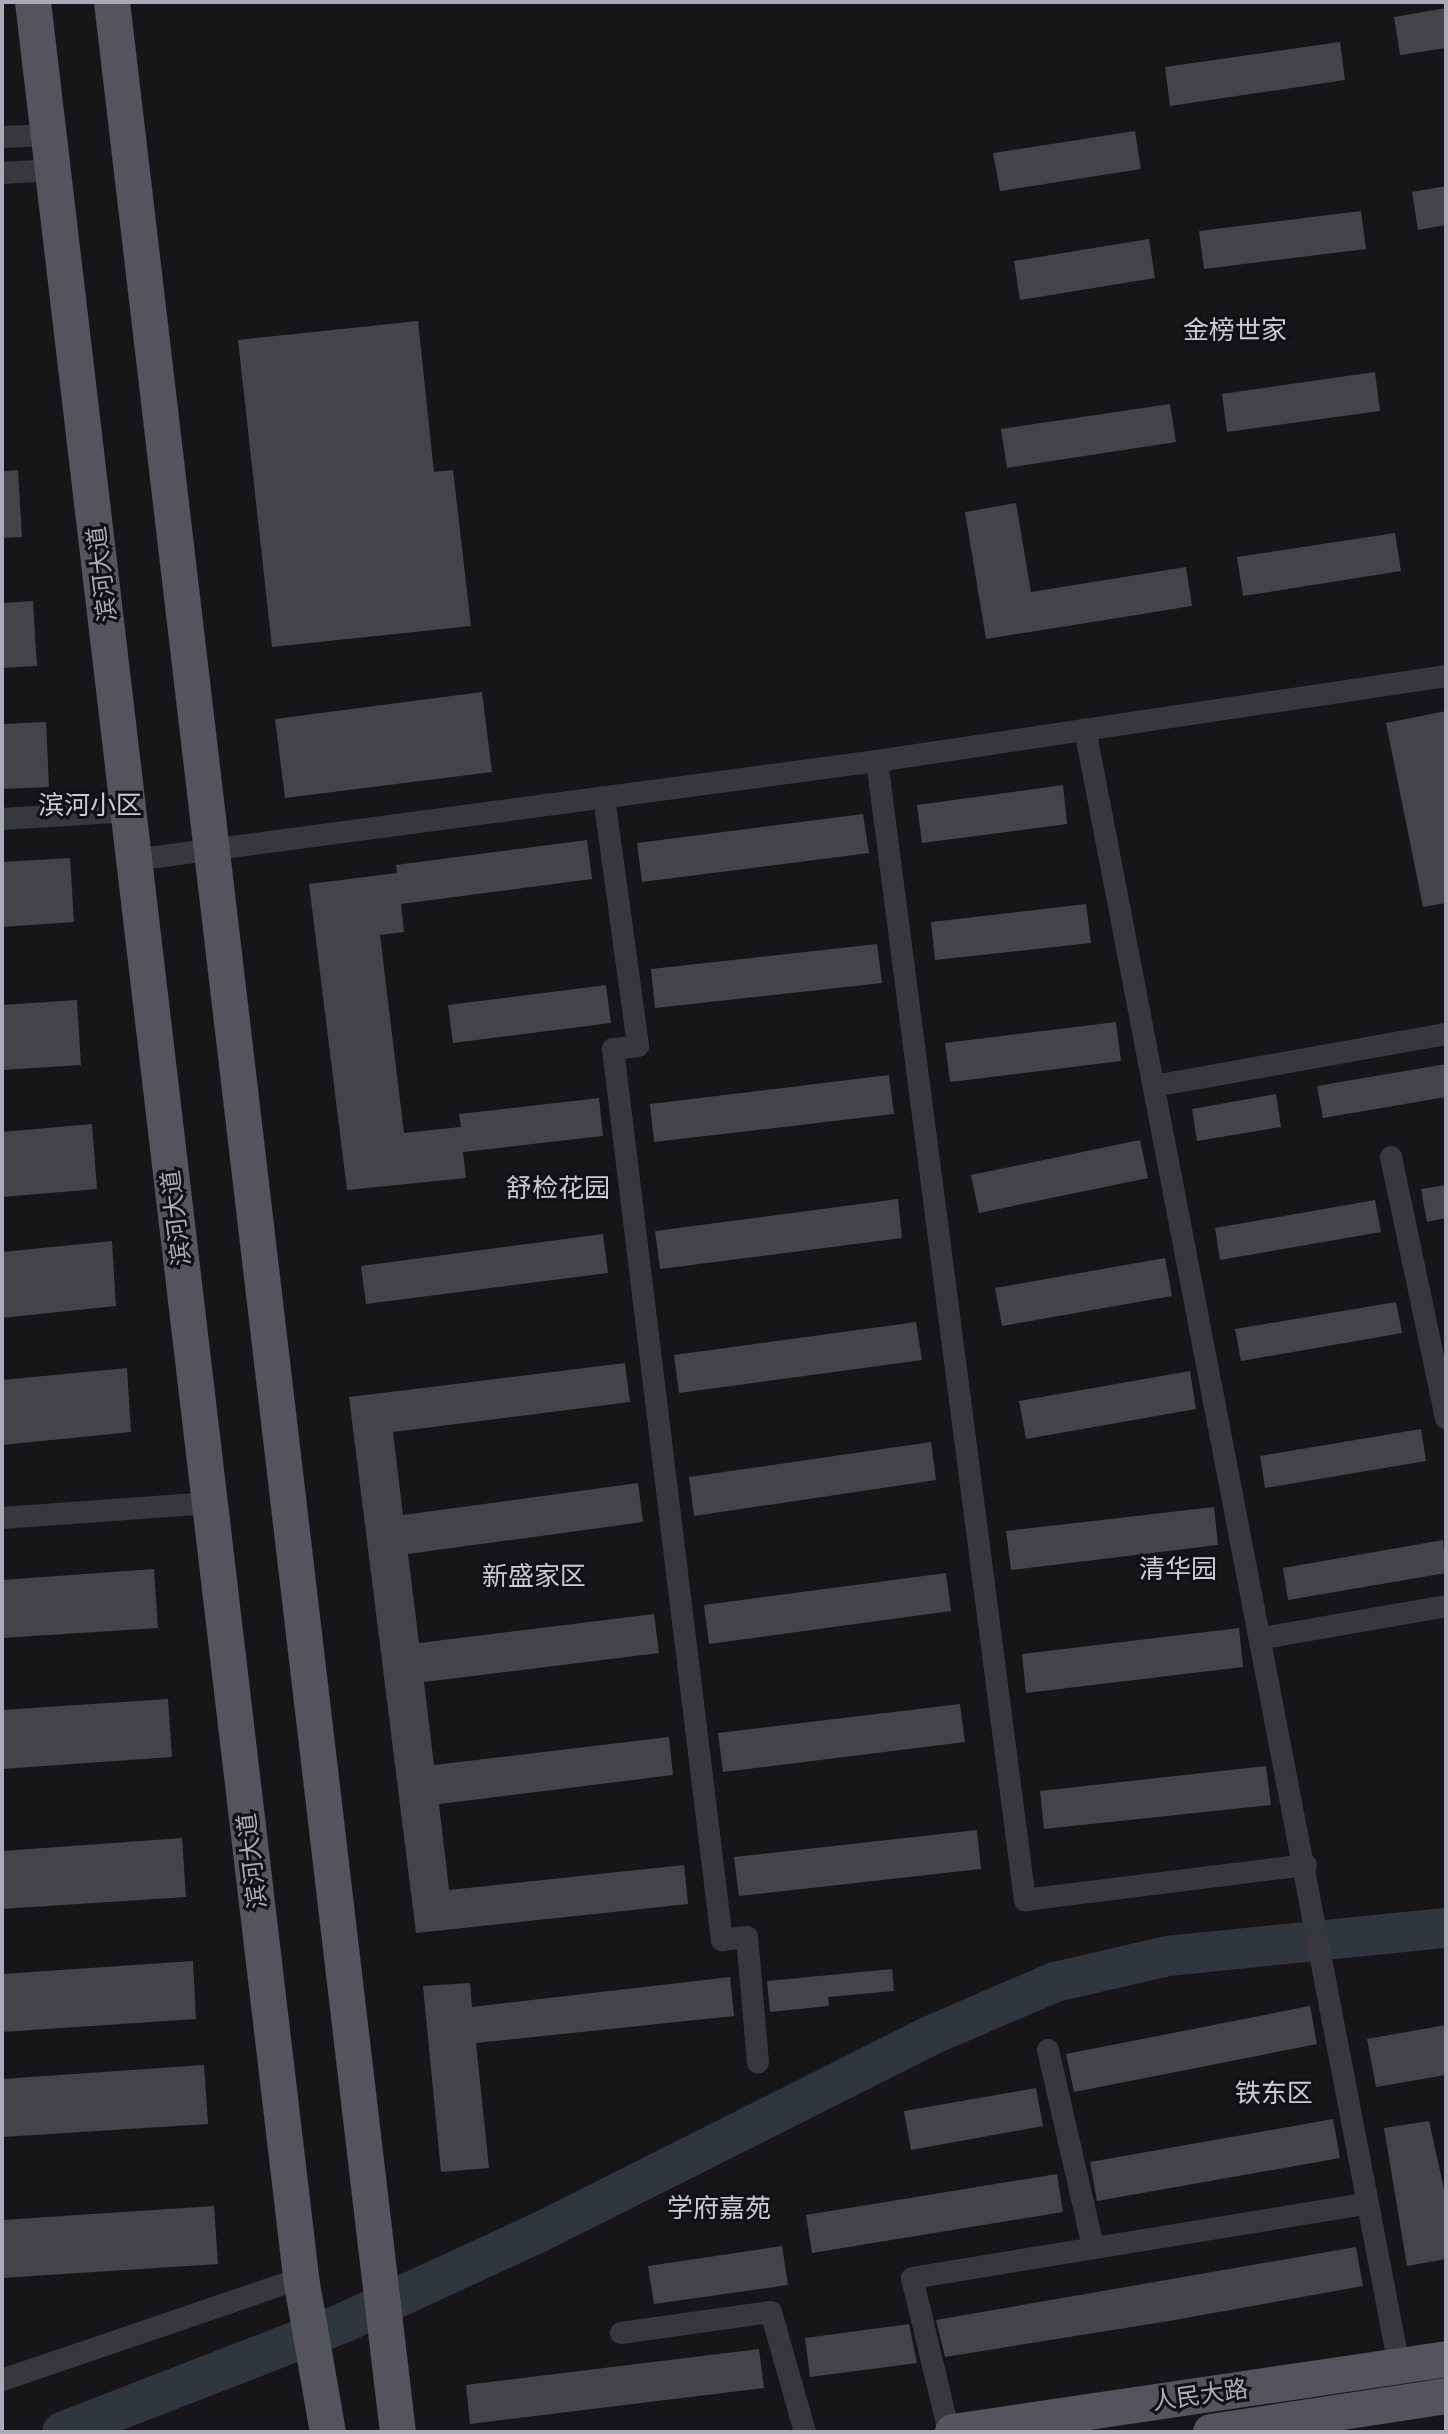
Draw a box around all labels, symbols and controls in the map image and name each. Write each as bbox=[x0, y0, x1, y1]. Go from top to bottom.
district label: 金榜世家 bbox=[1183, 314, 1287, 346]
street label: 滨河大道 bbox=[82, 525, 122, 623]
district label: 滨河小区 bbox=[38, 789, 142, 821]
street label: 滨河大道 bbox=[156, 1169, 196, 1267]
district label: 舒检花园 bbox=[506, 1172, 610, 1204]
district label: 清华园 bbox=[1139, 1553, 1217, 1585]
district label: 新盛家区 bbox=[482, 1560, 586, 1592]
street label: 滨河大道 bbox=[232, 1812, 272, 1910]
district label: 铁东区 bbox=[1235, 2077, 1313, 2109]
district label: 学府嘉苑 bbox=[667, 2192, 771, 2224]
street label: 人民大路 bbox=[1150, 2374, 1250, 2416]

